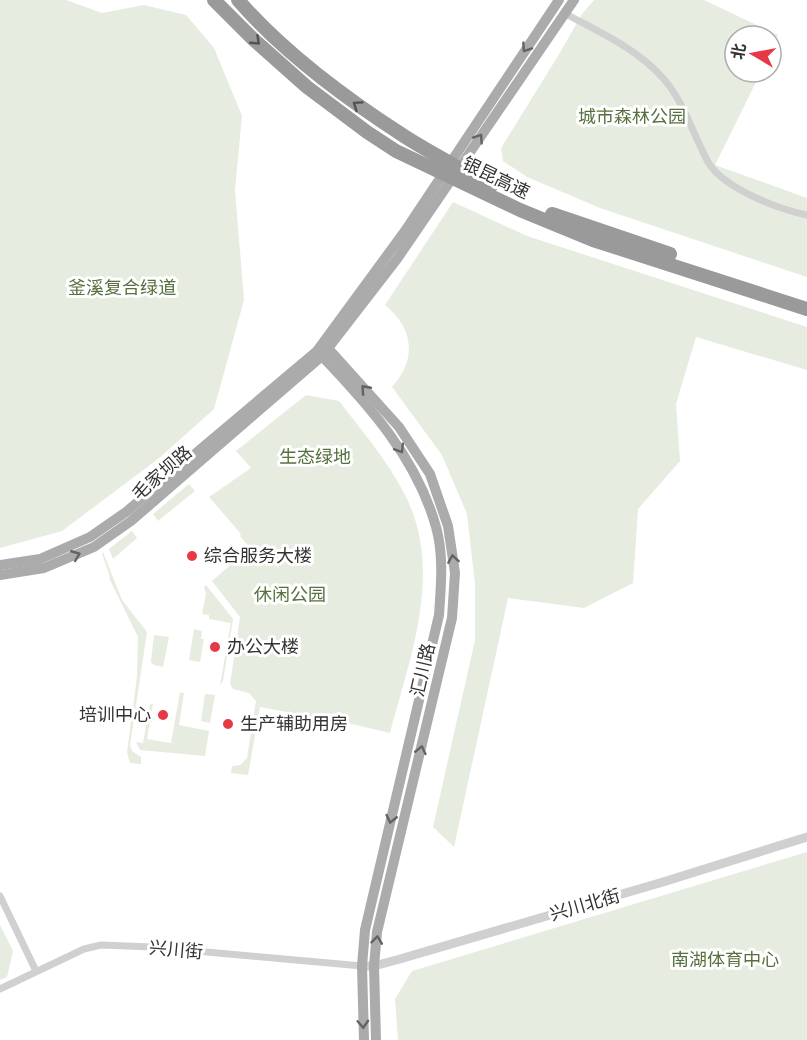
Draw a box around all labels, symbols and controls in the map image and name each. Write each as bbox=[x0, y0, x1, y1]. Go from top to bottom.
north arrow bbox=[723, 24, 783, 84]
one-way arrow bbox=[249, 34, 259, 45]
one-way arrow bbox=[523, 42, 534, 53]
text: 北 bbox=[728, 42, 750, 61]
one-way arrow bbox=[353, 101, 364, 112]
park label: 城市森林公园 bbox=[578, 106, 686, 128]
one-way arrow bbox=[472, 134, 483, 145]
street label: 银昆高速 bbox=[459, 152, 533, 204]
park label: 釜溪复合绿道 bbox=[68, 277, 176, 299]
one-way arrow bbox=[361, 386, 372, 396]
street label: 毛家坝路 bbox=[128, 441, 196, 505]
one-way arrow bbox=[393, 443, 405, 453]
park label: 生态绿地 bbox=[279, 446, 351, 468]
place label: 综合服务大楼 bbox=[204, 545, 312, 567]
one-way arrow bbox=[71, 549, 81, 562]
marker: 综合服务大楼 bbox=[185, 549, 199, 563]
one-way arrow bbox=[447, 554, 460, 564]
park label: 休闲公园 bbox=[254, 584, 326, 606]
place label: 办公大楼 bbox=[227, 636, 299, 658]
marker: 办公大楼 bbox=[208, 640, 222, 654]
street label: 汇川路 bbox=[406, 641, 440, 699]
place label: 培训中心 bbox=[79, 704, 151, 726]
marker: 培训中心 bbox=[156, 708, 170, 722]
place label: 生产辅助用房 bbox=[240, 713, 348, 735]
marker: 生产辅助用房 bbox=[221, 717, 235, 731]
one-way arrow bbox=[413, 745, 426, 755]
one-way arrow bbox=[385, 814, 398, 824]
street label: 兴川北街 bbox=[547, 885, 623, 925]
one-way arrow bbox=[370, 935, 382, 944]
street label: 兴川街 bbox=[148, 937, 204, 963]
park label: 南湖体育中心 bbox=[671, 949, 779, 971]
one-way arrow bbox=[356, 1019, 369, 1028]

